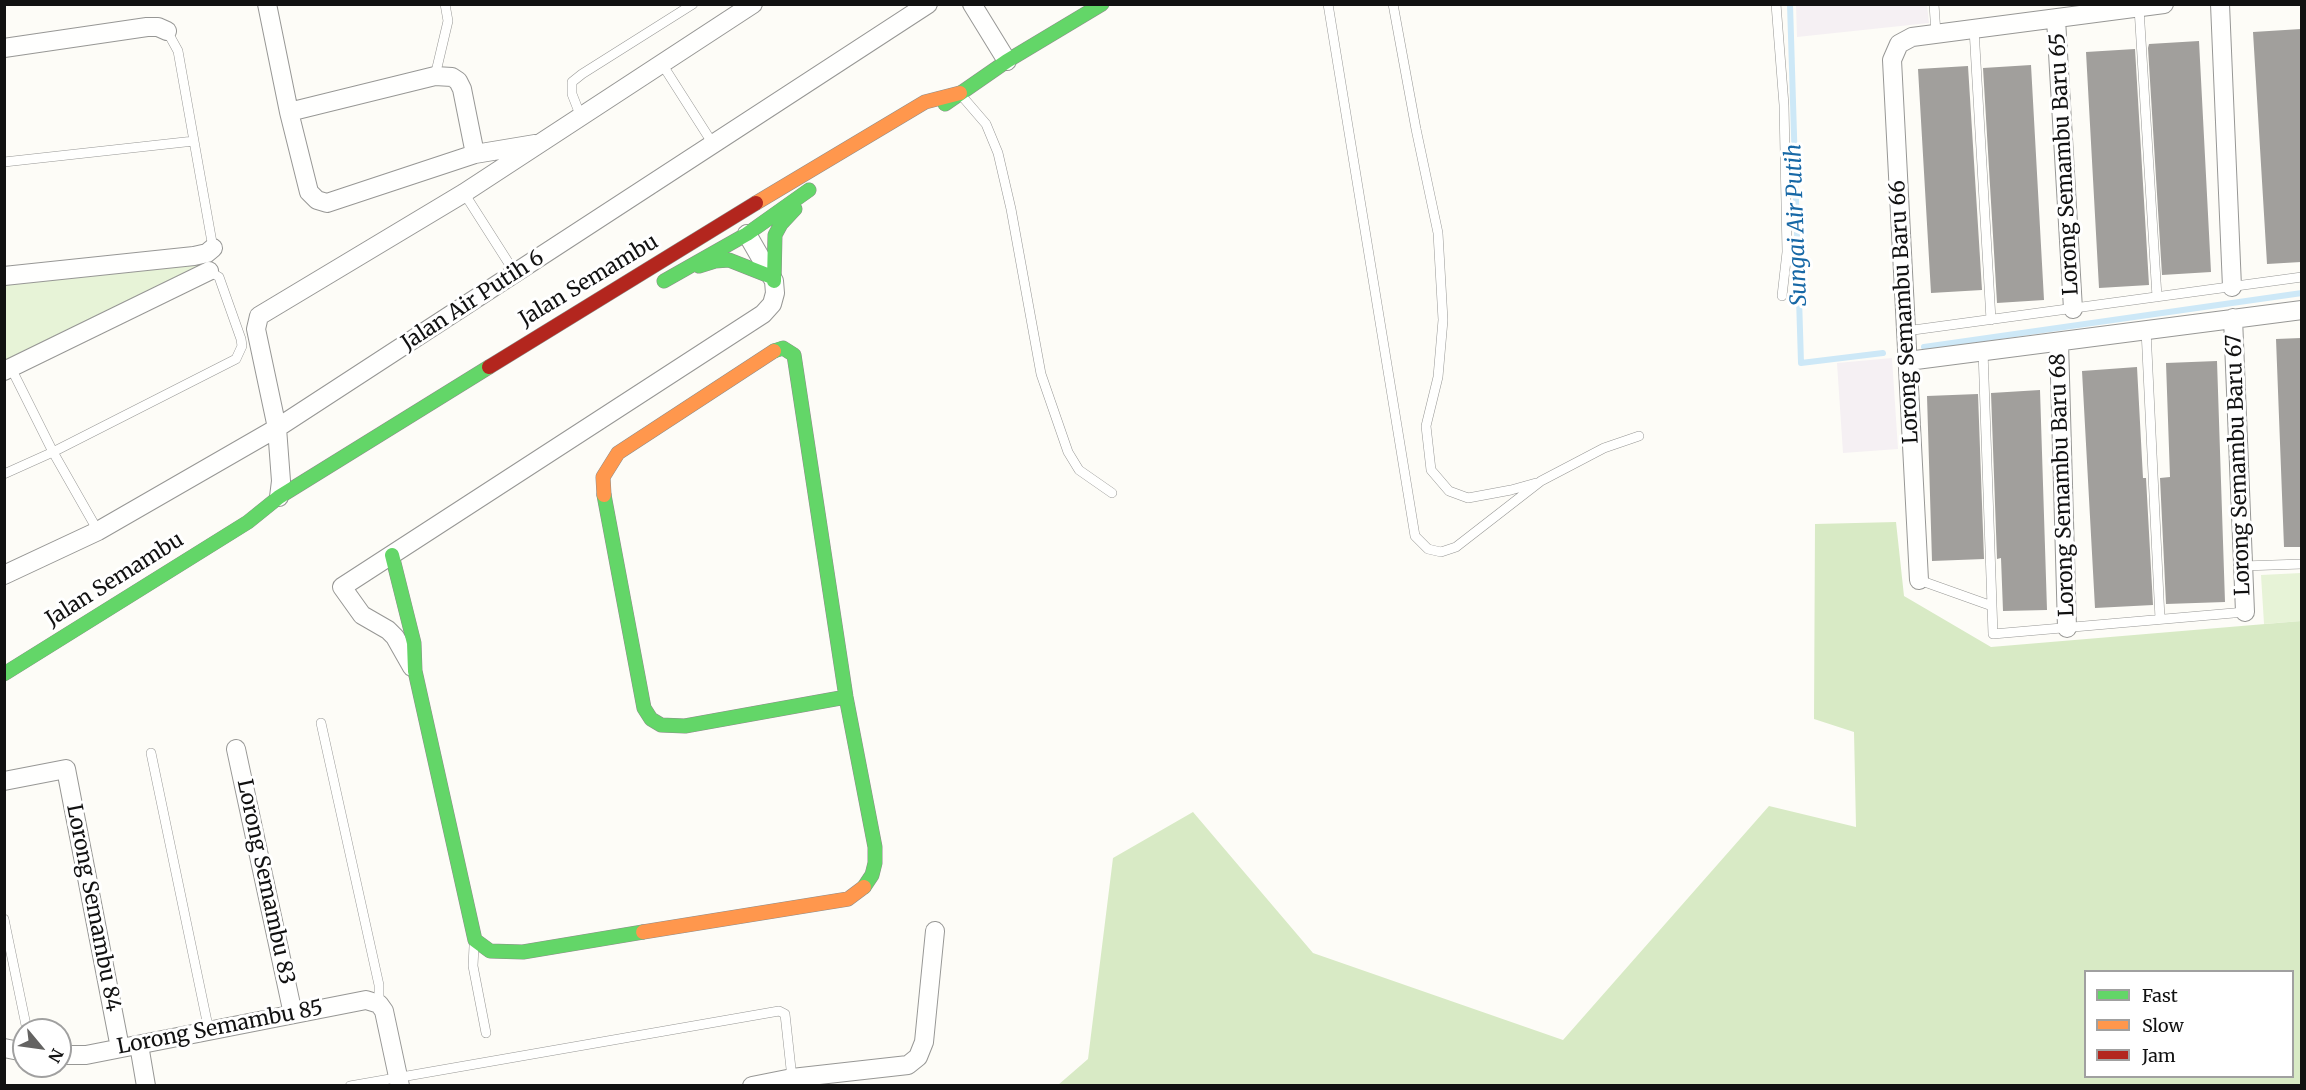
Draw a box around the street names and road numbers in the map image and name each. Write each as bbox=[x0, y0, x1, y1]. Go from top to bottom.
street label: Lorong Semambu Baru 65 bbox=[2046, 32, 2084, 296]
street label: Lorong Semambu Baru 66 bbox=[1886, 180, 1924, 444]
street label: Jalan Semambu bbox=[515, 230, 663, 332]
street label: Jalan Air Putih 6 bbox=[397, 246, 549, 356]
street label: Lorong Semambu Baru 67 bbox=[2222, 334, 2256, 596]
street label: Lorong Semambu Baru 68 bbox=[2046, 353, 2080, 617]
street label: Jalan Semambu bbox=[42, 528, 188, 632]
street label: Lorong Semambu 83 bbox=[231, 777, 299, 987]
street label: Lorong Semambu 84 bbox=[61, 802, 125, 1014]
street label: Lorong Semambu 85 bbox=[115, 996, 325, 1060]

